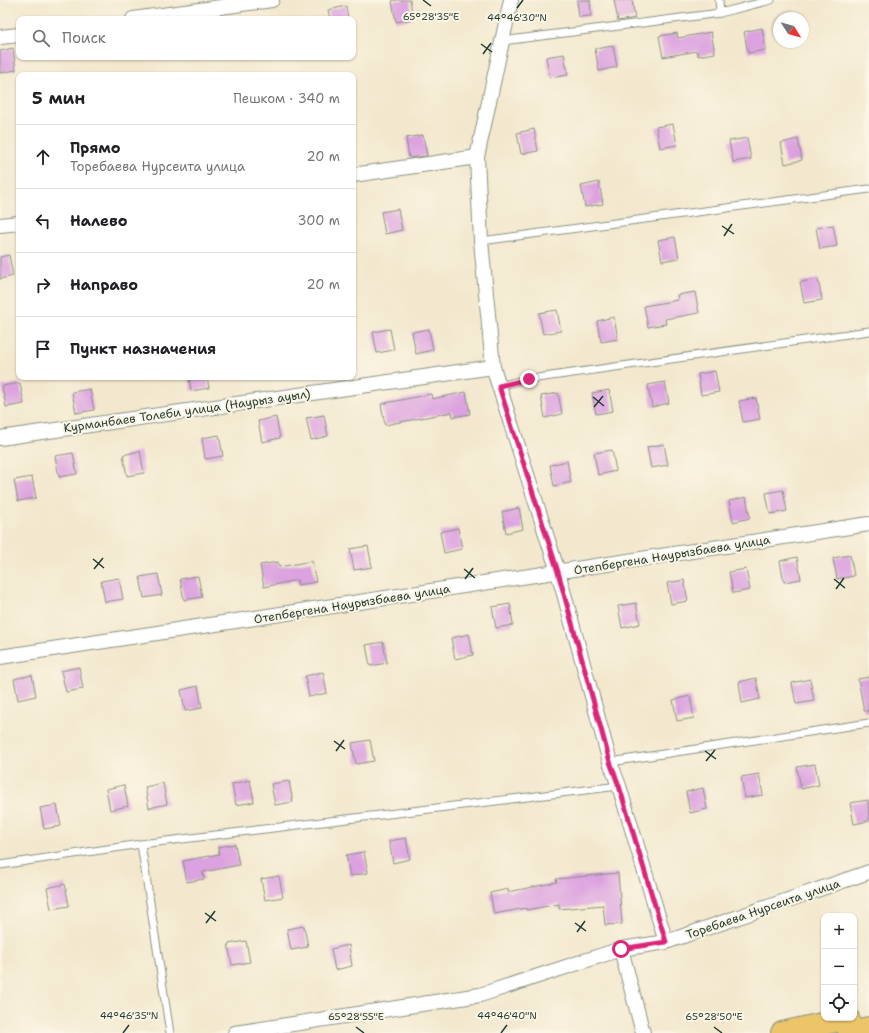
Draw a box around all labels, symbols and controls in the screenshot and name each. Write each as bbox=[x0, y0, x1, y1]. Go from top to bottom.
text: 65°28'35"E bbox=[403, 10, 459, 23]
text: 44°46'30"N bbox=[487, 11, 547, 24]
north arrow bbox=[773, 12, 809, 48]
search box bbox=[16, 16, 356, 60]
icon: search bbox=[30, 27, 52, 49]
text: Поиск bbox=[62, 28, 106, 48]
text: 5 мин bbox=[32, 87, 85, 109]
text: Пешком · 340 m bbox=[233, 90, 340, 107]
text: Прямо bbox=[70, 138, 120, 158]
icon: ahead bbox=[32, 146, 54, 168]
text: 20 m bbox=[307, 148, 340, 165]
text: Торебаева Нурсеита улица bbox=[70, 158, 245, 175]
icon: left bbox=[32, 210, 54, 232]
text: Налево bbox=[70, 211, 128, 231]
text: 300 m bbox=[297, 212, 340, 229]
icon: right bbox=[32, 274, 54, 296]
text: Направо bbox=[70, 275, 138, 295]
text: 20 m bbox=[307, 276, 340, 293]
icon: arrive bbox=[32, 338, 54, 360]
text: Пункт назначения bbox=[70, 339, 216, 359]
route end bbox=[520, 370, 538, 388]
street label: Курманбаев Толеби улица (Наурыз ауыл) bbox=[63, 386, 312, 436]
street label: Отепбергена Наурызбаева улица bbox=[573, 531, 772, 578]
street label: Отепбергена Наурызбаева улица bbox=[253, 580, 452, 627]
street label: Торебаева Нурсеита улица bbox=[684, 875, 843, 943]
map controls bbox=[821, 913, 857, 1021]
button: + bbox=[821, 913, 857, 949]
route start bbox=[612, 940, 630, 958]
button: − bbox=[821, 949, 857, 985]
button: locate bbox=[821, 985, 857, 1021]
text: 44°46'35"N bbox=[100, 1009, 158, 1022]
text: 44°46'40"N bbox=[477, 1009, 537, 1022]
text: 65°28'55"E bbox=[328, 1010, 384, 1023]
text: 65°28'50"E bbox=[685, 1010, 743, 1023]

